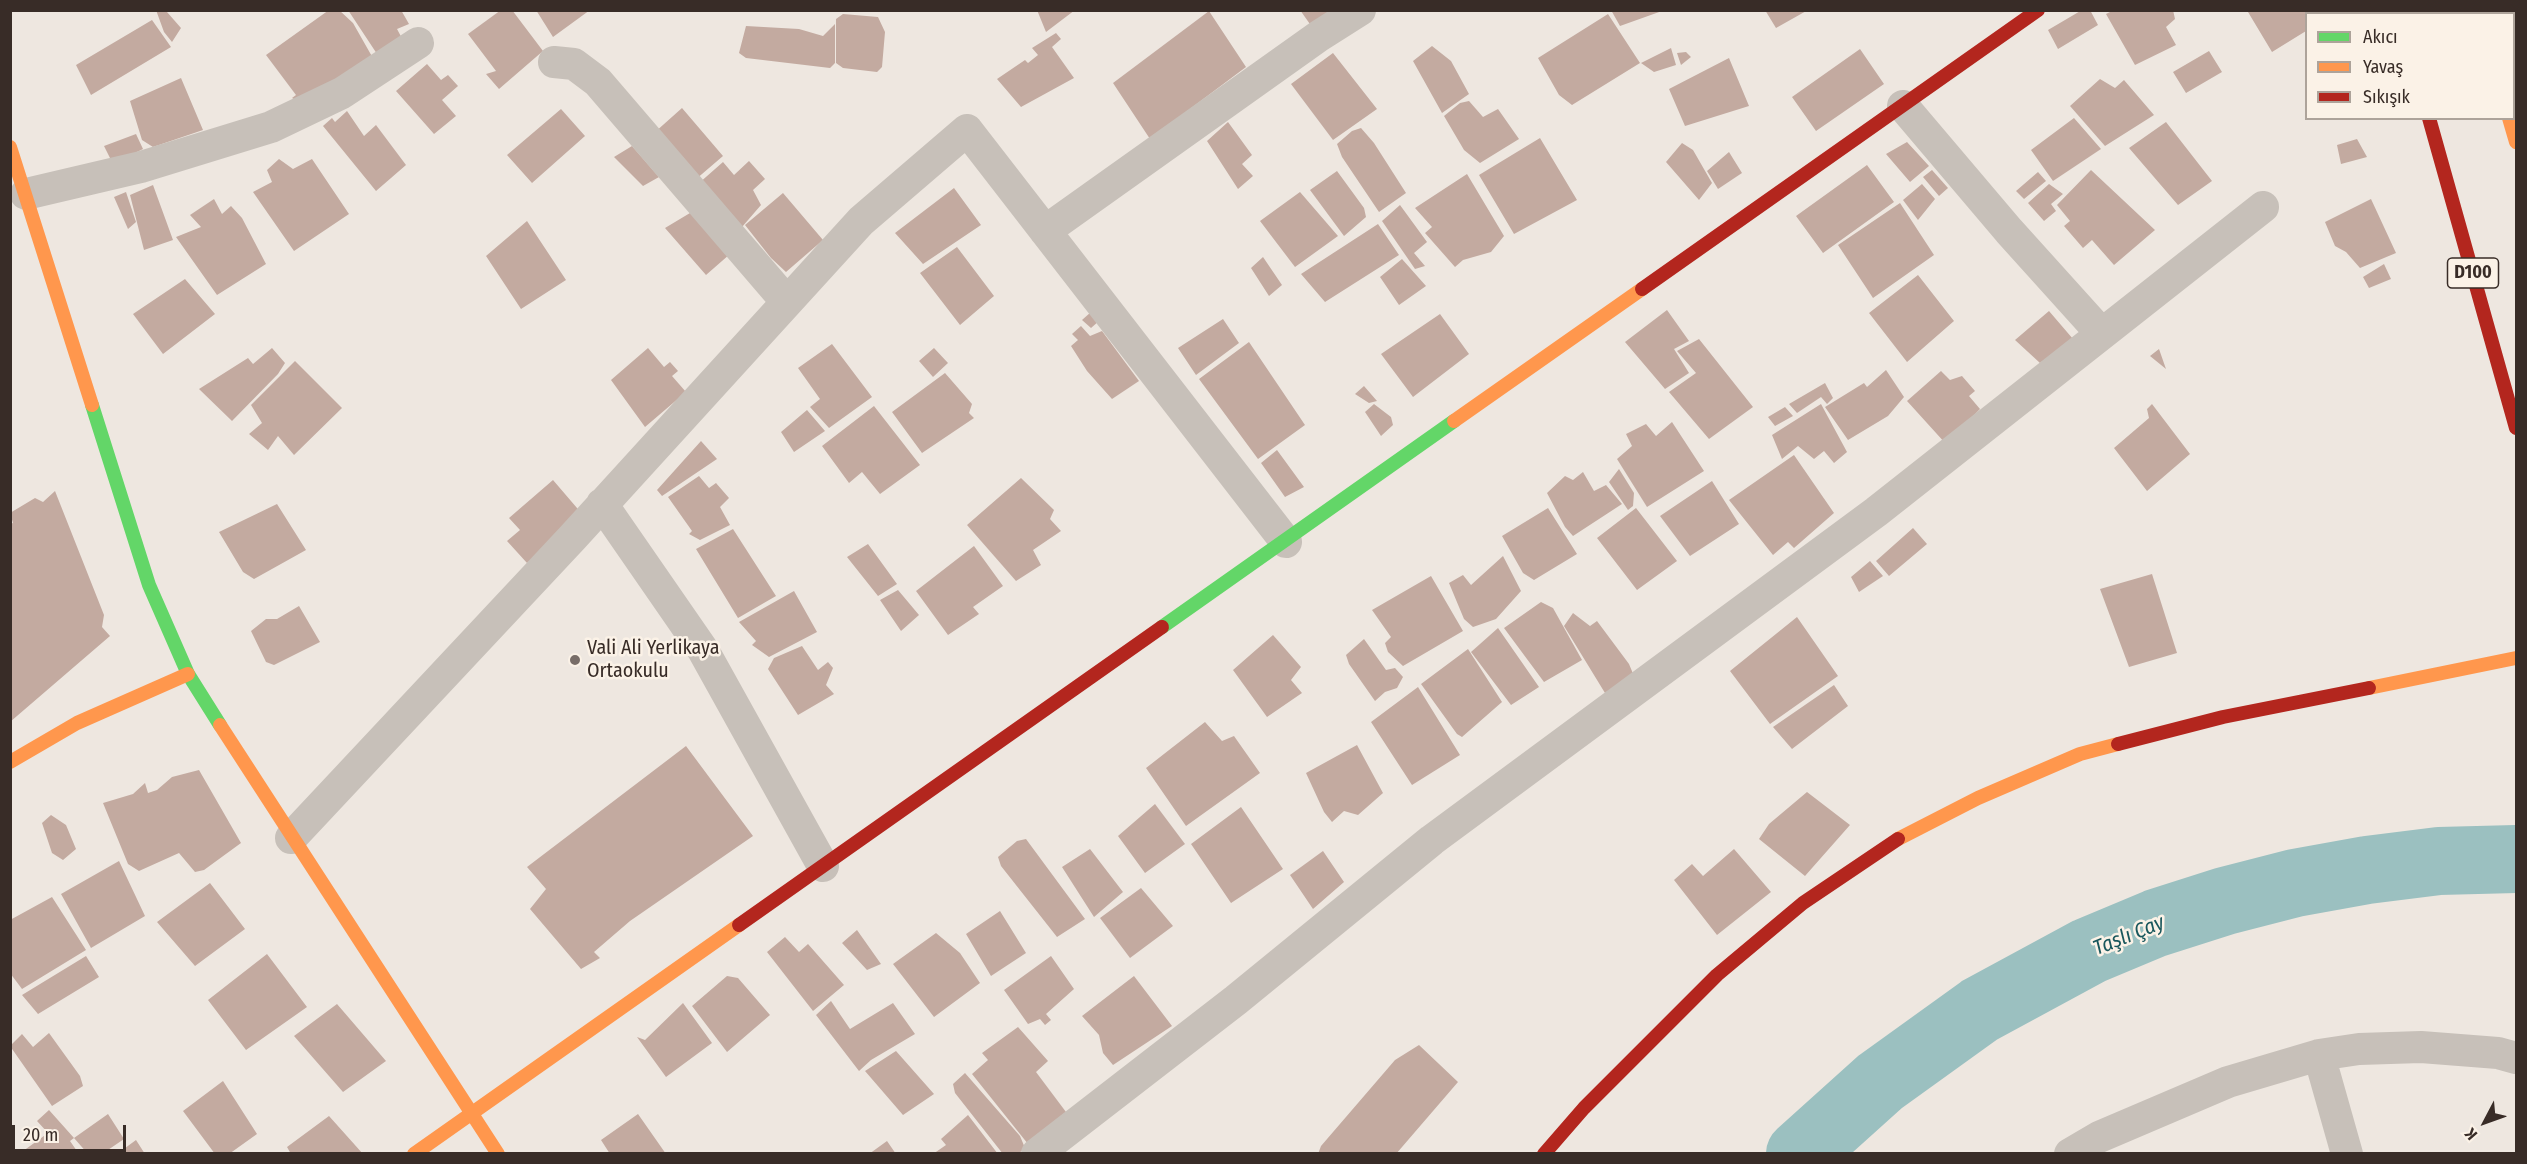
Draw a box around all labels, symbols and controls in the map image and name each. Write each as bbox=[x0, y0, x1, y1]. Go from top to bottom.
legend bbox=[2305, 12, 2515, 120]
text: Akıcı bbox=[2363, 26, 2398, 48]
text: Yavaş bbox=[2363, 56, 2403, 78]
text: Sıkışık bbox=[2363, 86, 2410, 108]
road number: D100 bbox=[2448, 258, 2498, 288]
place label: Vali Ali Yerlikaya Ortaokulu bbox=[587, 636, 719, 683]
marker: Vali Ali Yerlikaya Ortaokulu bbox=[568, 653, 582, 667]
water label: Taşlı Çay bbox=[2090, 910, 2168, 962]
north arrow bbox=[2455, 1092, 2515, 1152]
scale bar bbox=[15, 1113, 129, 1151]
text: 20 m bbox=[23, 1124, 58, 1146]
text: K bbox=[2461, 1124, 2481, 1144]

